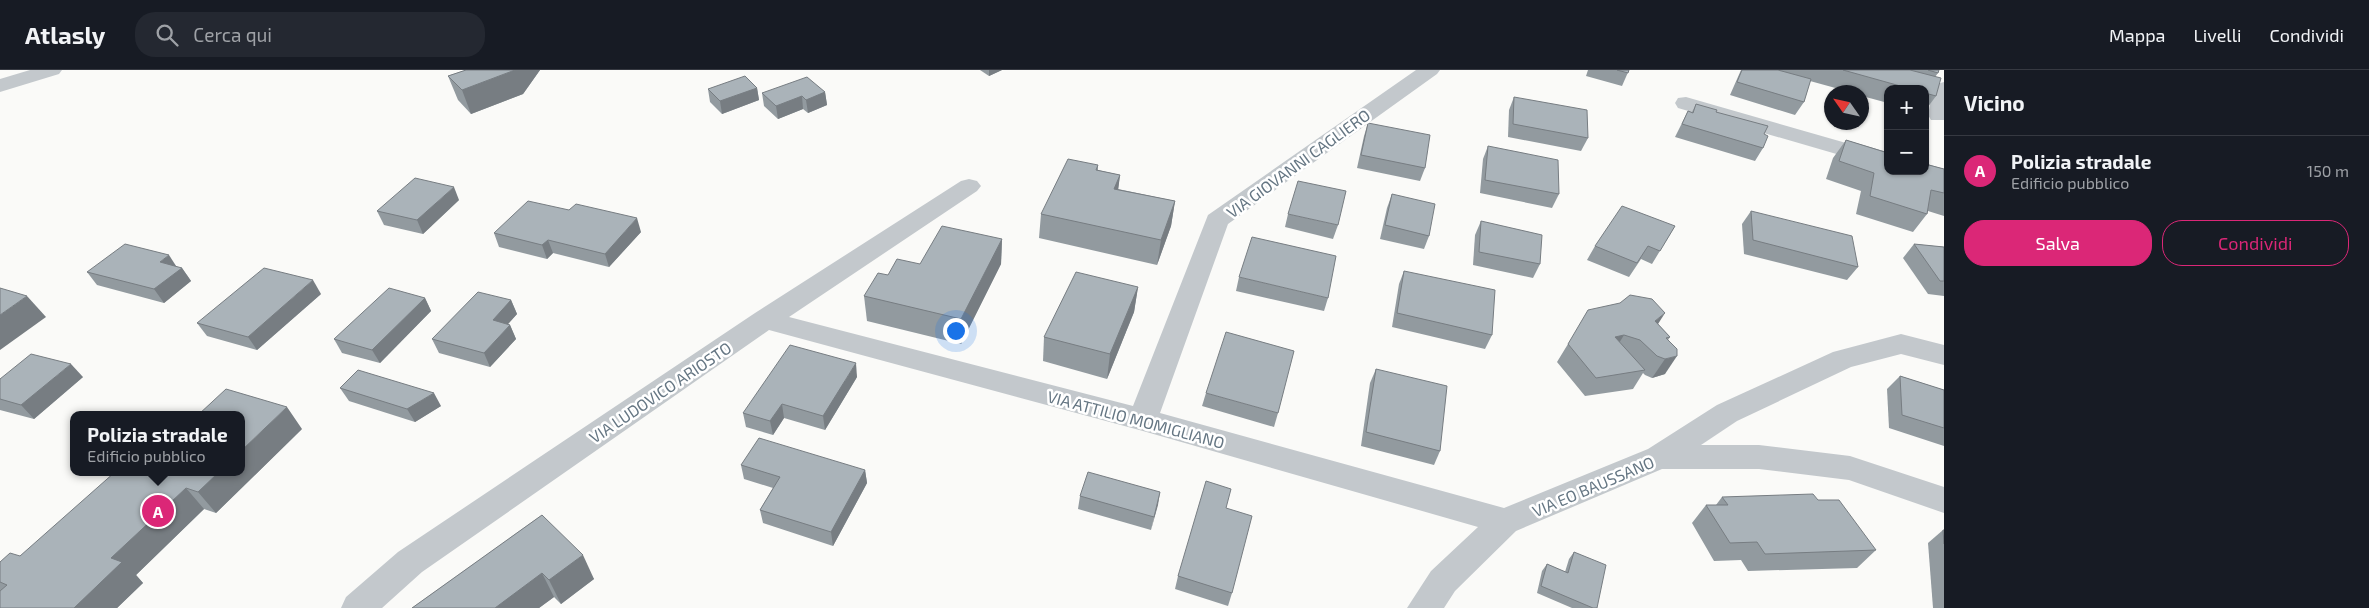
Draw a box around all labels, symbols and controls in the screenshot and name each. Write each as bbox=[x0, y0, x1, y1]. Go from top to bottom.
search box bbox=[135, 12, 485, 57]
text: Atlasly bbox=[25, 20, 105, 49]
icon: search bbox=[153, 21, 181, 49]
text: Cerca qui bbox=[193, 23, 272, 46]
text: Mappa bbox=[2109, 24, 2166, 46]
text: Livelli bbox=[2194, 24, 2241, 46]
text: Condividi bbox=[2269, 24, 2344, 46]
north arrow bbox=[1824, 85, 1869, 130]
map controls bbox=[1884, 85, 1929, 175]
button: + bbox=[1884, 85, 1929, 130]
text: Vicino bbox=[1964, 90, 2025, 115]
street label: VIA GIOVANNI CAGLIERO bbox=[1223, 105, 1373, 221]
button: − bbox=[1884, 130, 1929, 175]
text: Polizia stradale bbox=[2011, 150, 2151, 173]
text: A bbox=[1975, 161, 1985, 180]
text: 150 m bbox=[2307, 161, 2349, 180]
text: Edificio pubblico bbox=[2011, 173, 2129, 192]
button: Salva bbox=[1964, 220, 2152, 266]
button: Condividi bbox=[2162, 220, 2349, 266]
your location bbox=[943, 318, 969, 344]
street label: VIA LUDOVICO ARIOSTO bbox=[585, 337, 735, 447]
street label: VIA ATTILIO MOMIGLIANO bbox=[1045, 386, 1227, 452]
popup bbox=[70, 411, 245, 476]
text: Polizia stradale bbox=[87, 423, 228, 446]
text: Edificio pubblico bbox=[87, 446, 206, 465]
street label: VIA EO BAUSSANO bbox=[1529, 452, 1657, 520]
pin: A bbox=[142, 492, 174, 530]

